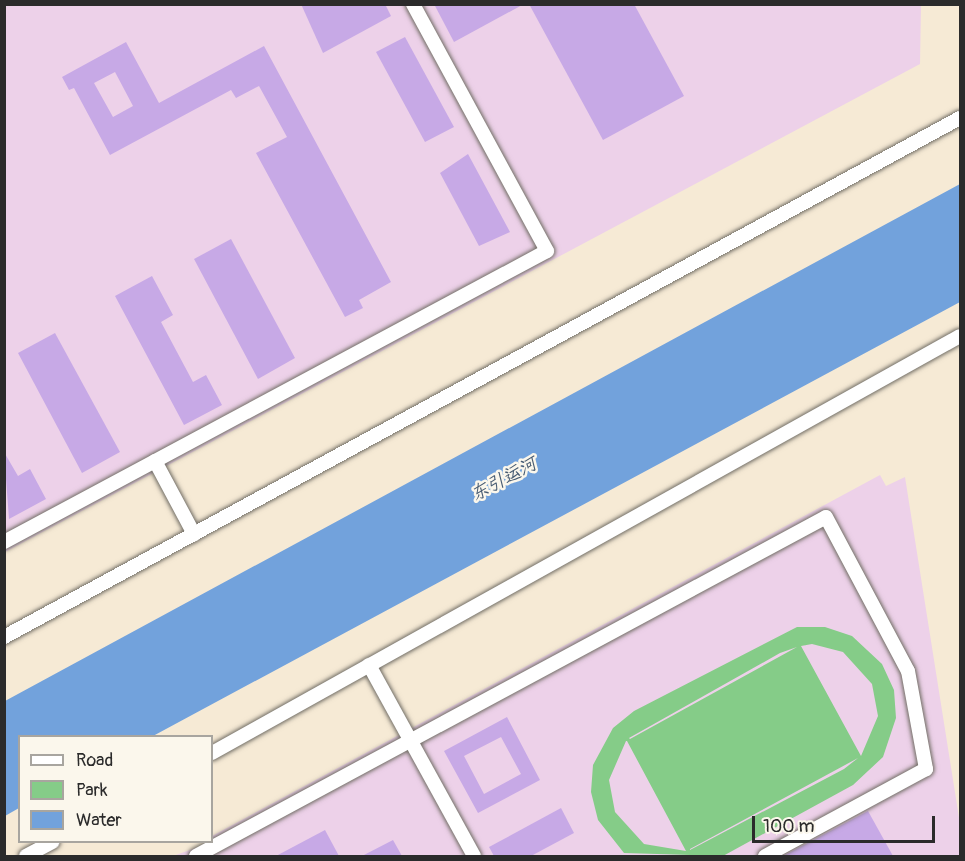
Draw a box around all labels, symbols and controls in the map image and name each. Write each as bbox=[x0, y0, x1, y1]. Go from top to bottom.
water label: 东引运河 bbox=[467, 454, 541, 506]
legend bbox=[18, 735, 213, 843]
text: Road bbox=[76, 749, 113, 772]
text: Park bbox=[76, 779, 108, 802]
scale bar bbox=[755, 804, 938, 842]
text: Water bbox=[76, 809, 122, 832]
text: 100 m bbox=[763, 815, 815, 838]

